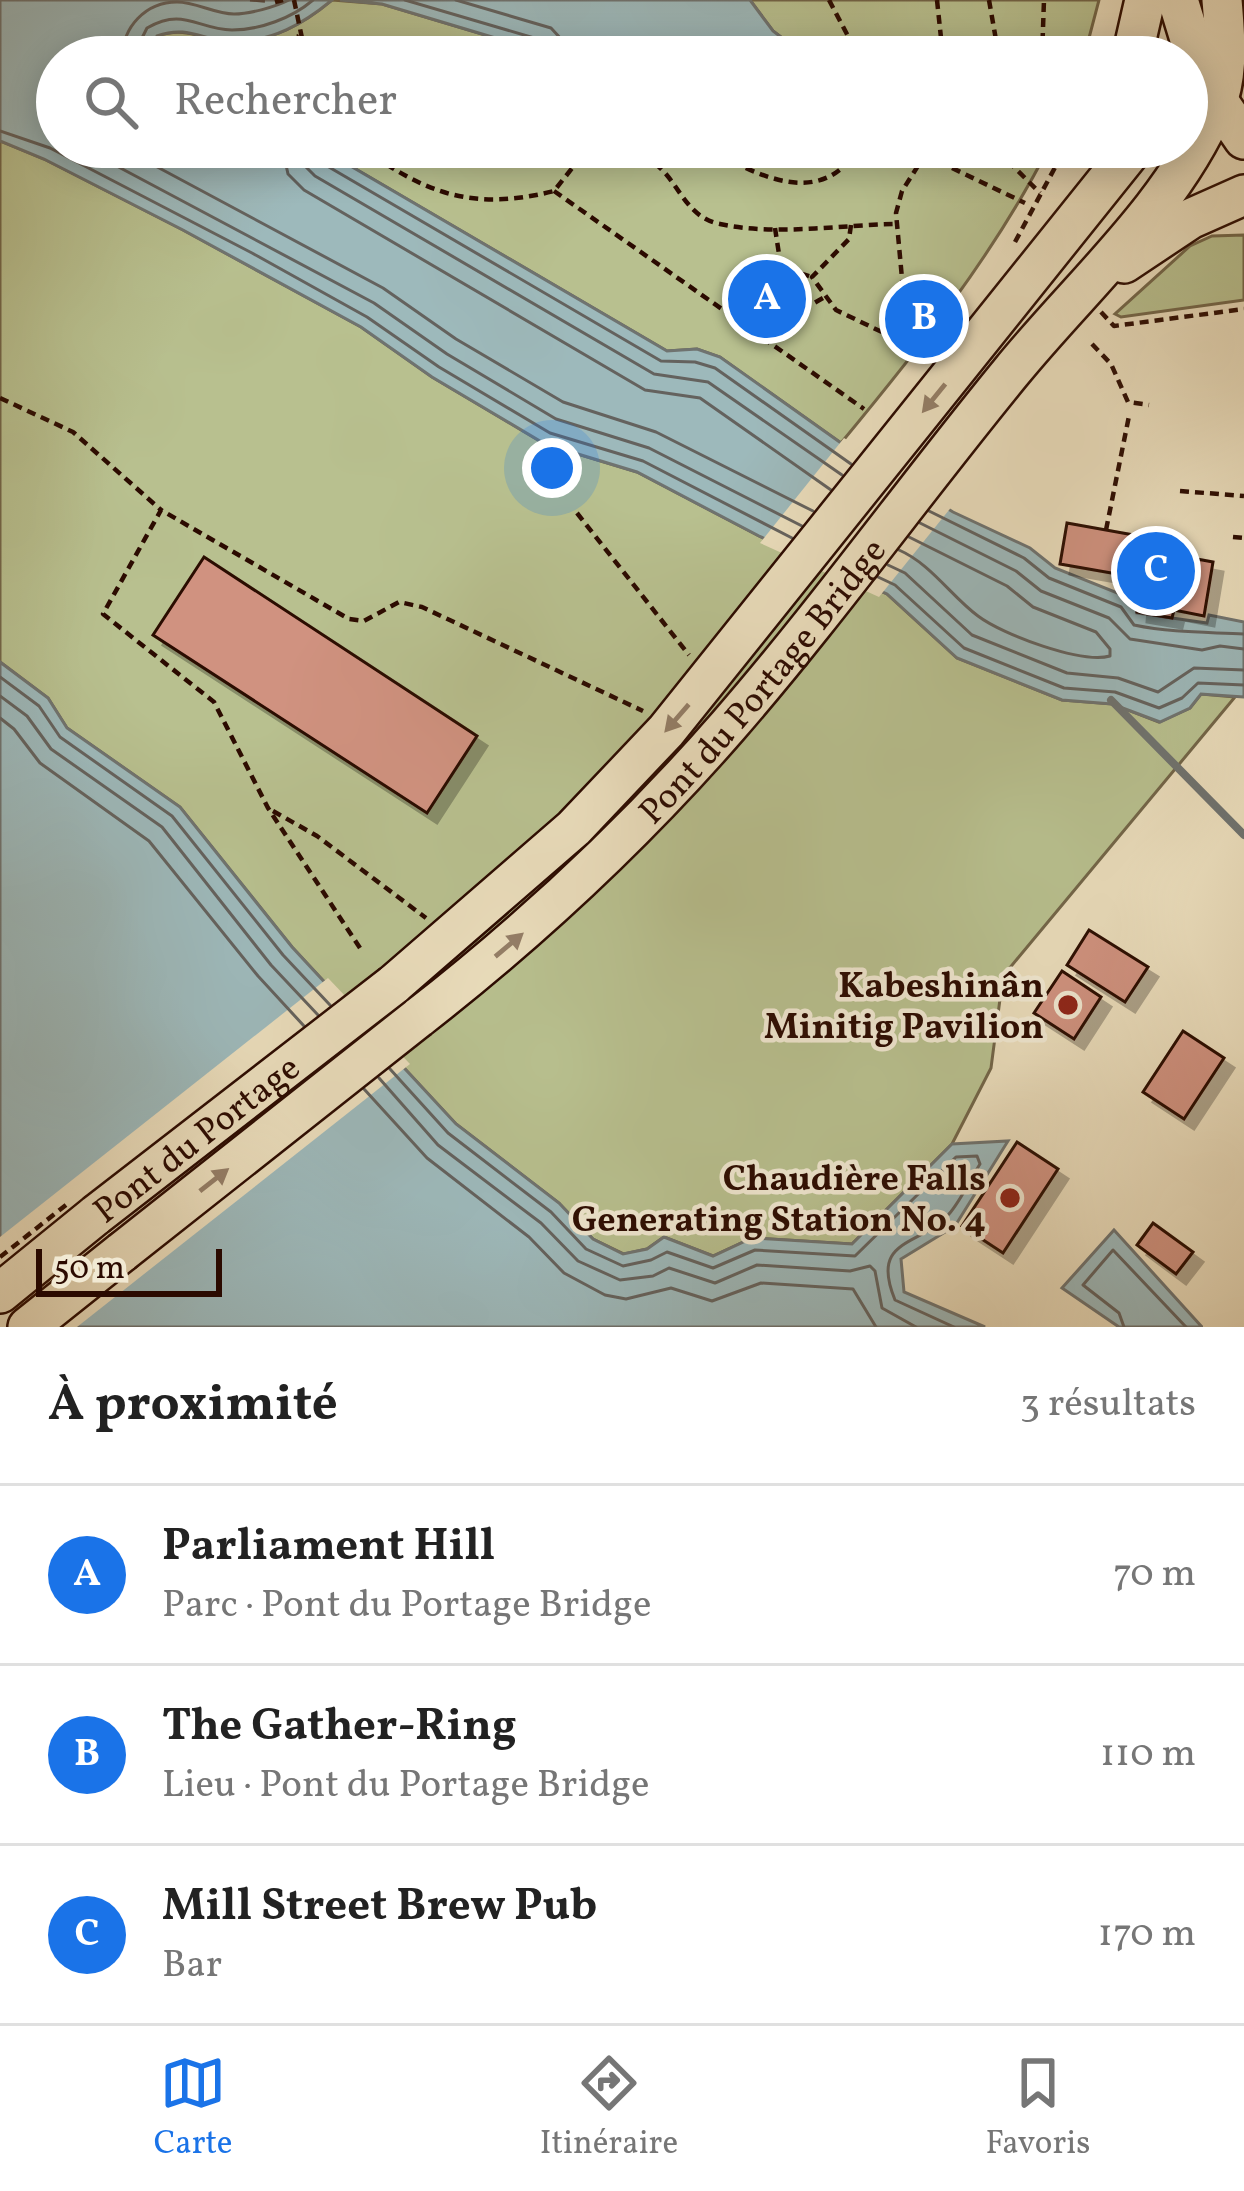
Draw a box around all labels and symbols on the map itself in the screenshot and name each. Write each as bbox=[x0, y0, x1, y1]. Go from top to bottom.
pin: A bbox=[728, 254, 806, 344]
pin: B bbox=[885, 274, 963, 364]
one-way arrow bbox=[922, 382, 947, 413]
your location bbox=[522, 438, 582, 498]
pin: C bbox=[1117, 526, 1195, 616]
street label: Pont du Portage Bridge bbox=[629, 529, 900, 837]
one-way arrow bbox=[664, 703, 691, 733]
one-way arrow bbox=[494, 932, 525, 958]
place label: Kabeshinân Minitig Pavilion bbox=[764, 963, 1044, 1054]
marker: Kabeshinân Minitig Pavilion bbox=[1055, 992, 1081, 1018]
street label: Pont du Portage bbox=[84, 1045, 312, 1237]
place label: Chaudière Falls Generating Station No. 4 bbox=[572, 1156, 986, 1247]
one-way arrow bbox=[198, 1167, 229, 1193]
marker: Chaudière Falls Generating Station No. 4 bbox=[997, 1185, 1023, 1211]
scale bar bbox=[36, 1243, 222, 1296]

